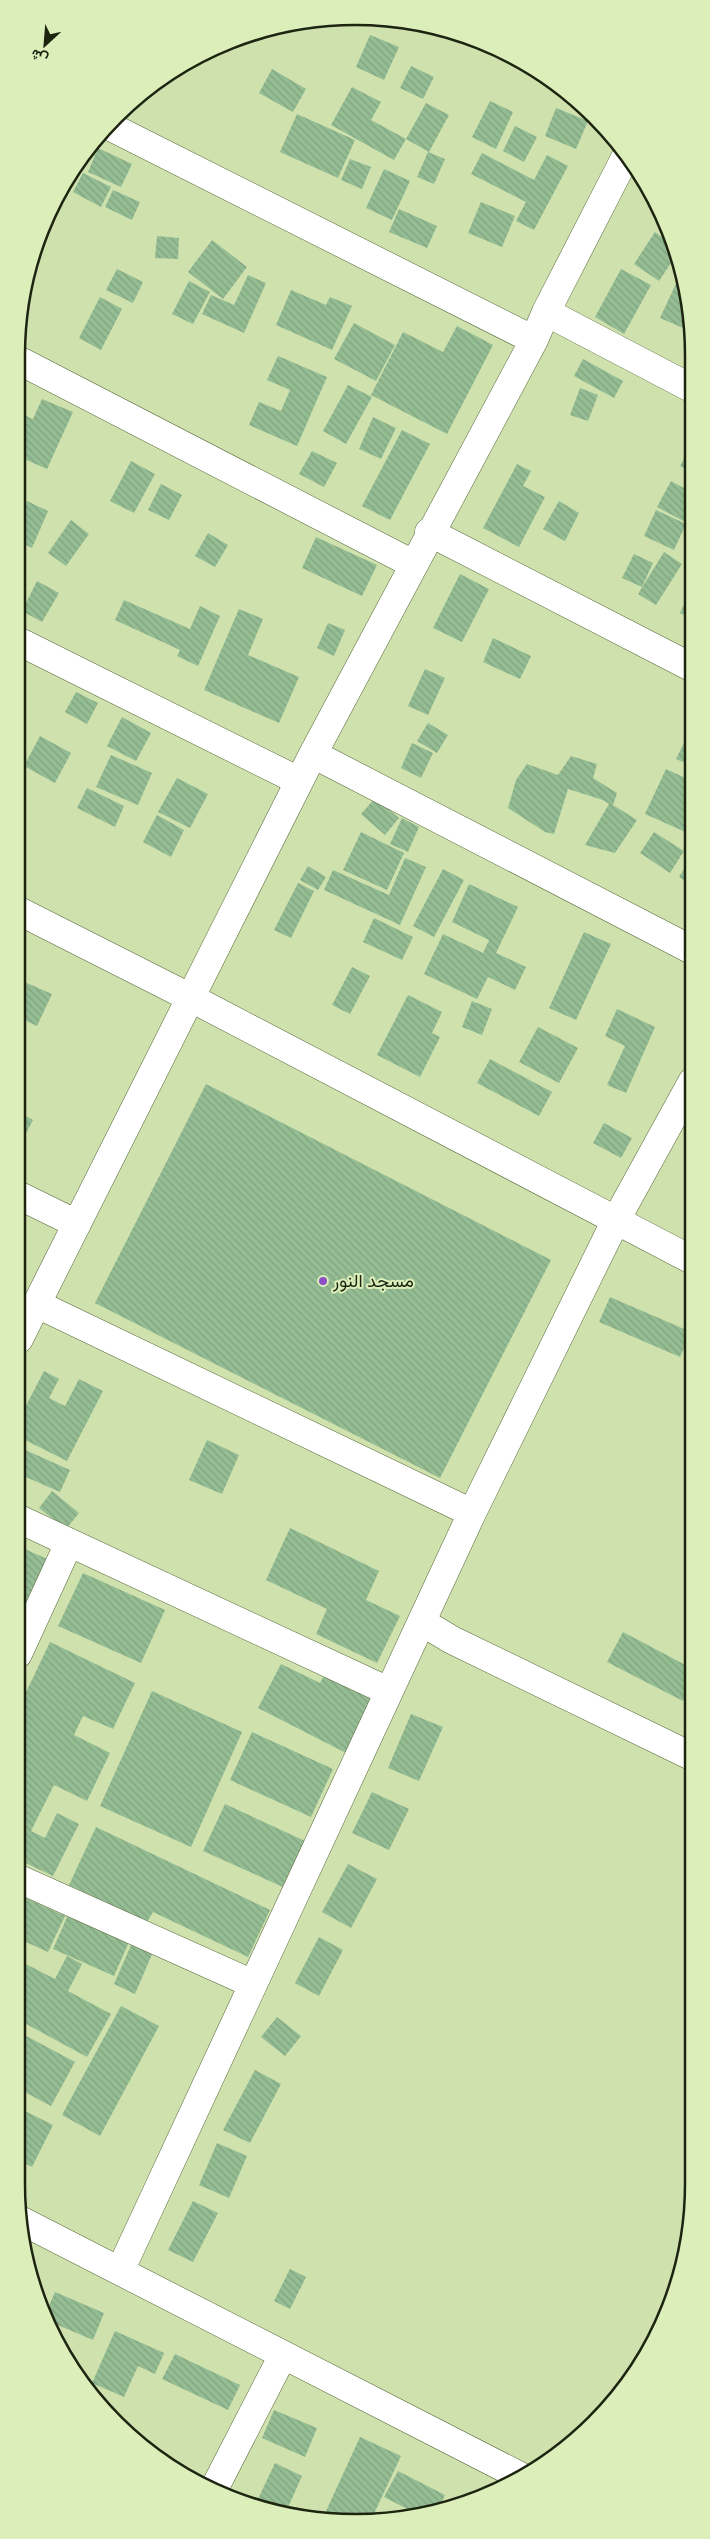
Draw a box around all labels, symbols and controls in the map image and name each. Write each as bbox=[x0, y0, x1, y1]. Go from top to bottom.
north arrow bbox=[20, 20, 70, 70]
text: ش bbox=[28, 45, 51, 68]
place label: مسجد النور bbox=[332, 1270, 414, 1292]
marker: مسجد النور bbox=[317, 1275, 329, 1287]

